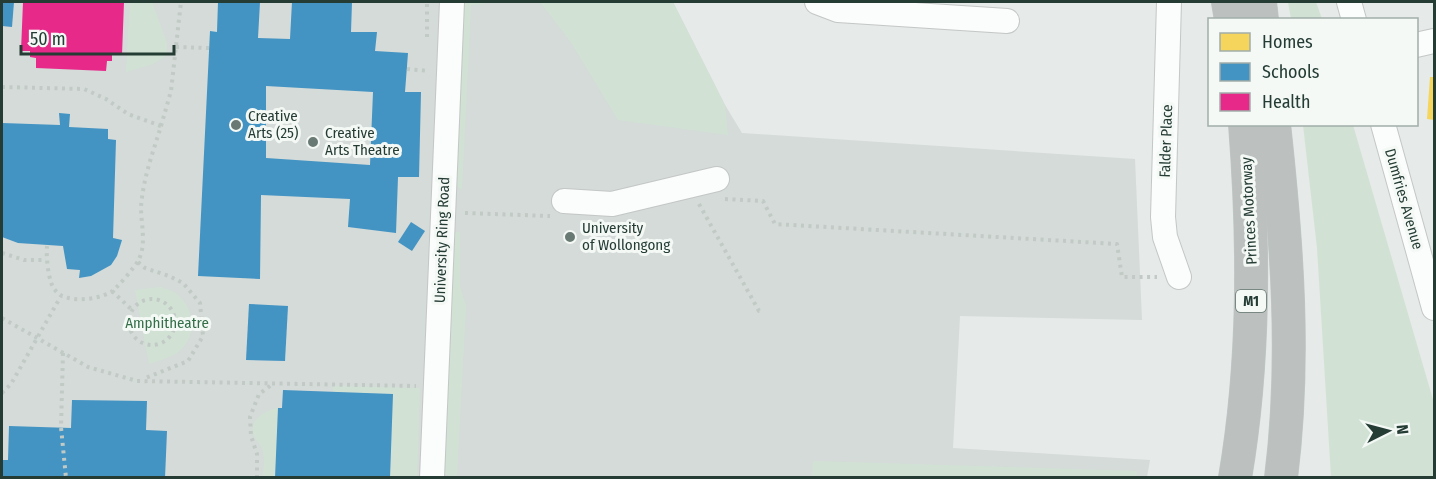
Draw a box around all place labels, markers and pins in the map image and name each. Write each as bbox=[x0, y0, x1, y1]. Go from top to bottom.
place label: Creative Arts (25) bbox=[248, 107, 298, 142]
marker: Creative Arts (25) bbox=[229, 118, 243, 132]
place label: Creative Arts Theatre bbox=[325, 124, 400, 159]
marker: Creative Arts Theatre bbox=[306, 135, 320, 149]
place label: University of Wollongong bbox=[582, 219, 670, 254]
marker: University of Wollongong bbox=[563, 230, 577, 244]

